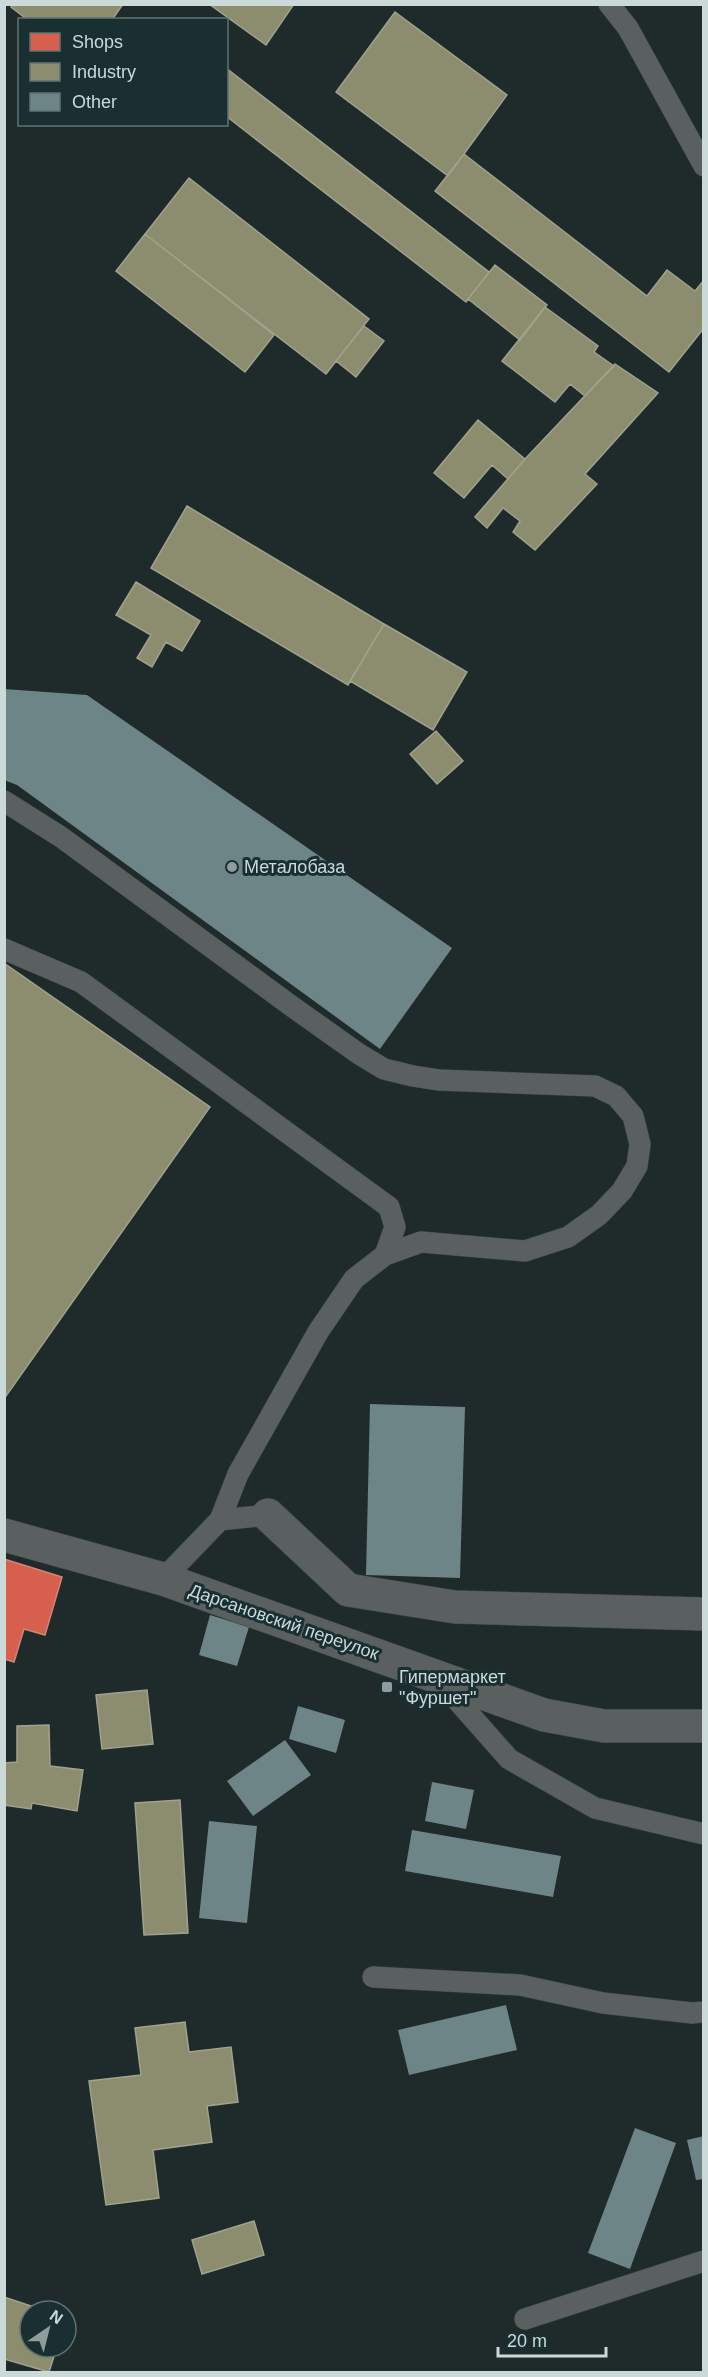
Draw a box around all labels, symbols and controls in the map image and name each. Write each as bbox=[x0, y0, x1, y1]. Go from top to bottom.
legend bbox=[18, 18, 228, 126]
text: Shops bbox=[72, 32, 123, 52]
text: Industry bbox=[72, 62, 136, 82]
text: Other bbox=[72, 92, 117, 112]
place label: Металобаза bbox=[244, 857, 346, 877]
marker: Металобаза bbox=[225, 860, 239, 874]
street label: Дарсановский переулок bbox=[187, 1580, 382, 1664]
place label: Гипермаркет "Фуршет" bbox=[399, 1667, 506, 1708]
marker: Гипермаркет "Фуршет" bbox=[380, 1680, 394, 1694]
north arrow bbox=[18, 2299, 78, 2359]
text: N bbox=[47, 2307, 66, 2327]
scale bar bbox=[498, 2320, 606, 2358]
text: 20 m bbox=[507, 2331, 547, 2351]

